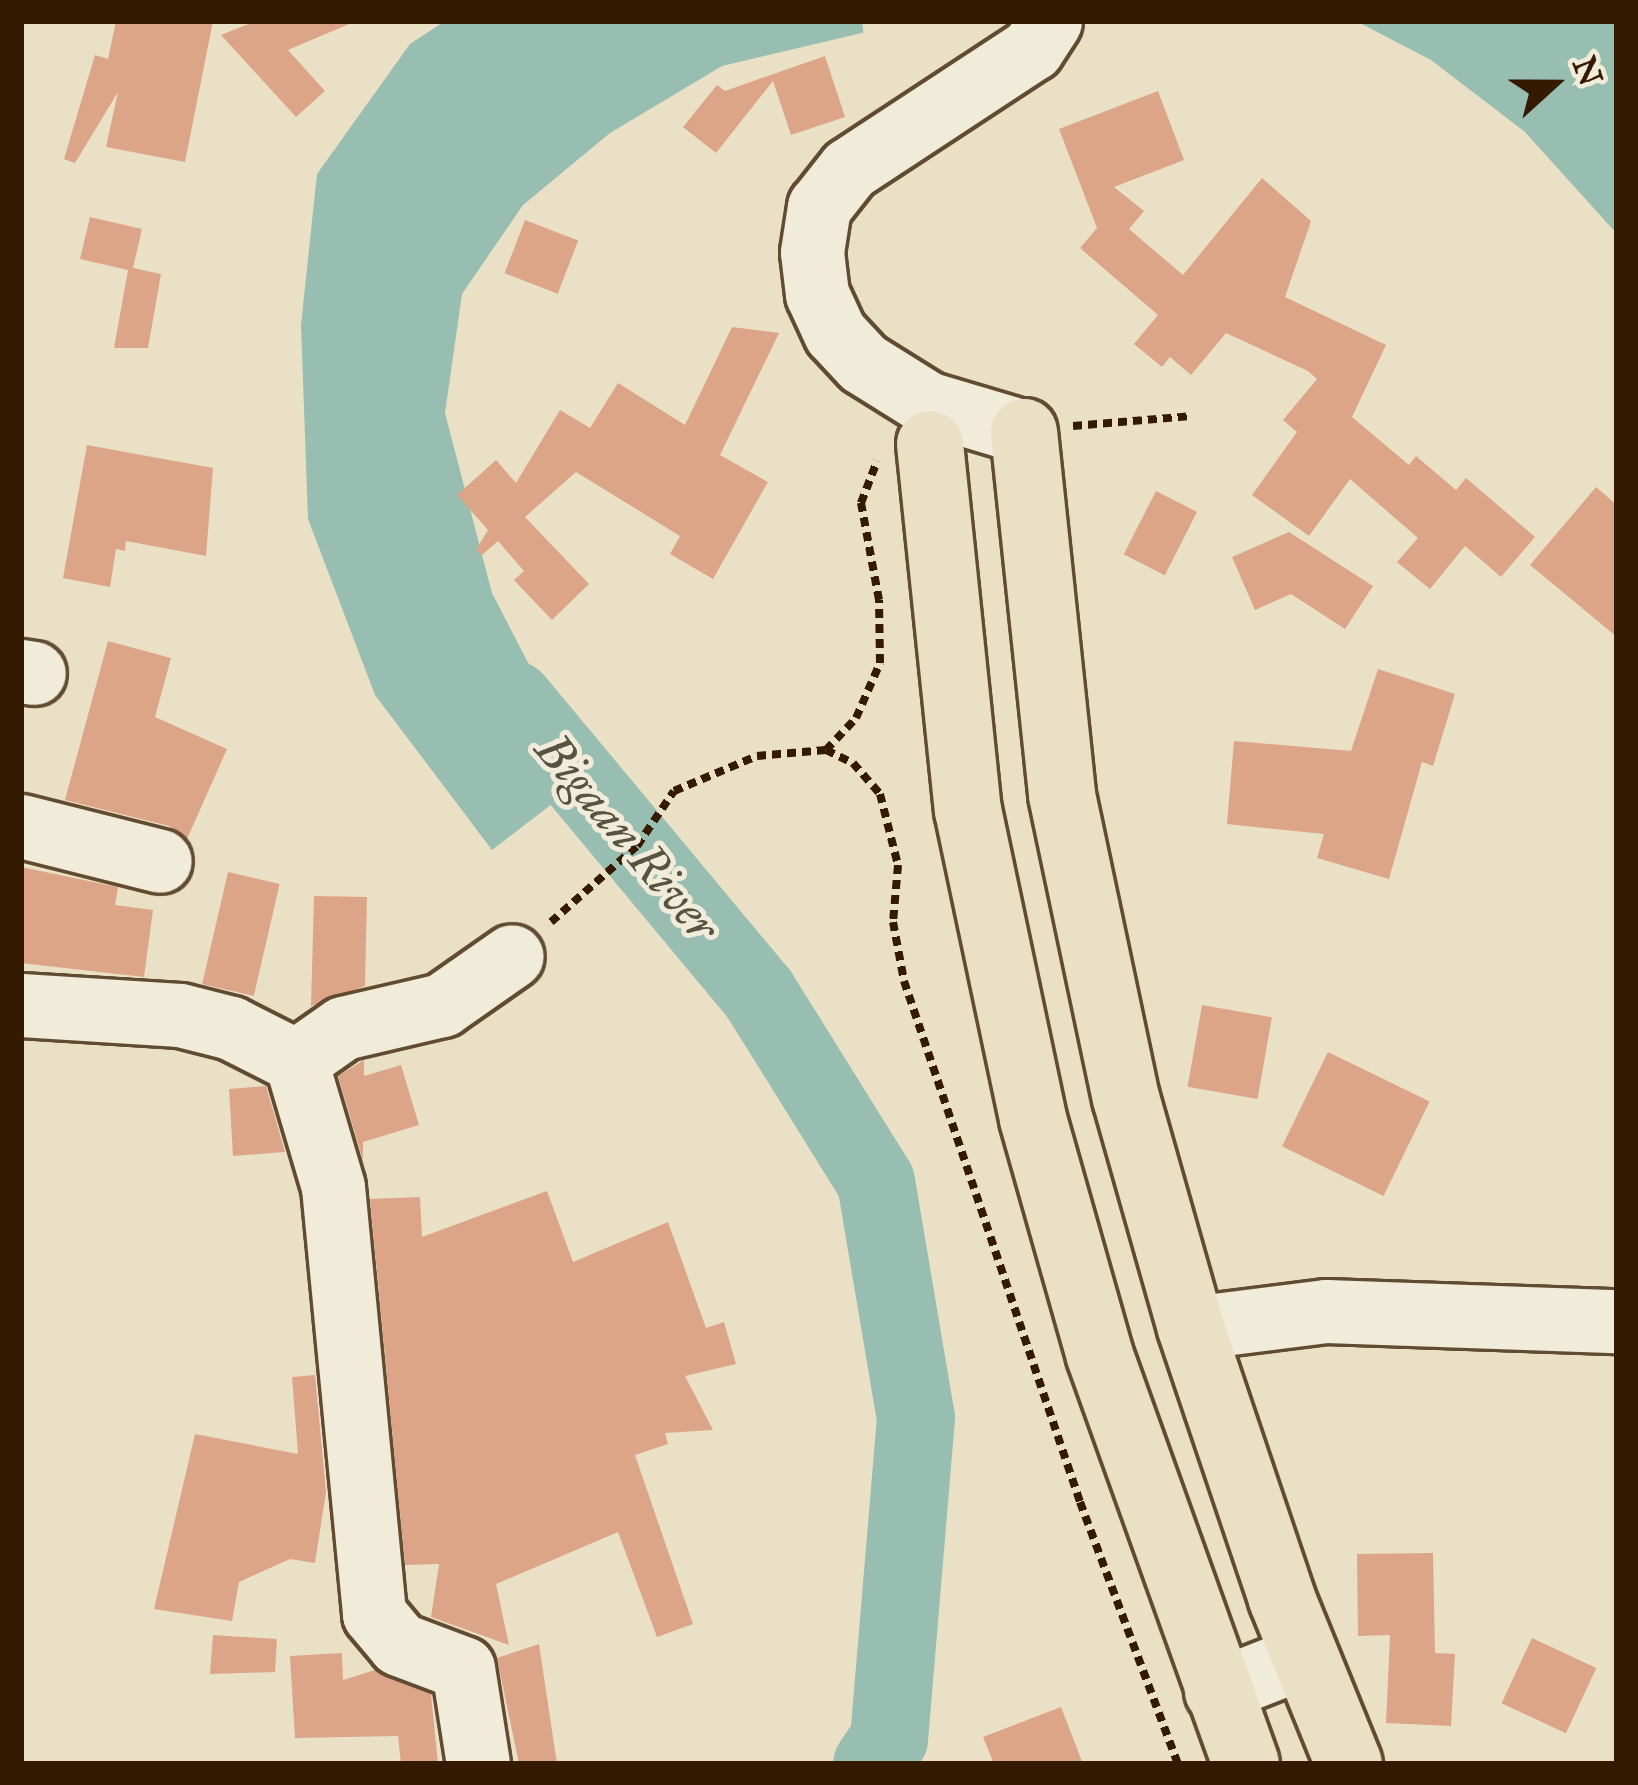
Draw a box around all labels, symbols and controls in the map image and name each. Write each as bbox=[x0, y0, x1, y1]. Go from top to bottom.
north arrow bbox=[1494, 24, 1614, 144]
text: N bbox=[1564, 51, 1611, 91]
water label: Bigaan River bbox=[524, 721, 732, 953]

